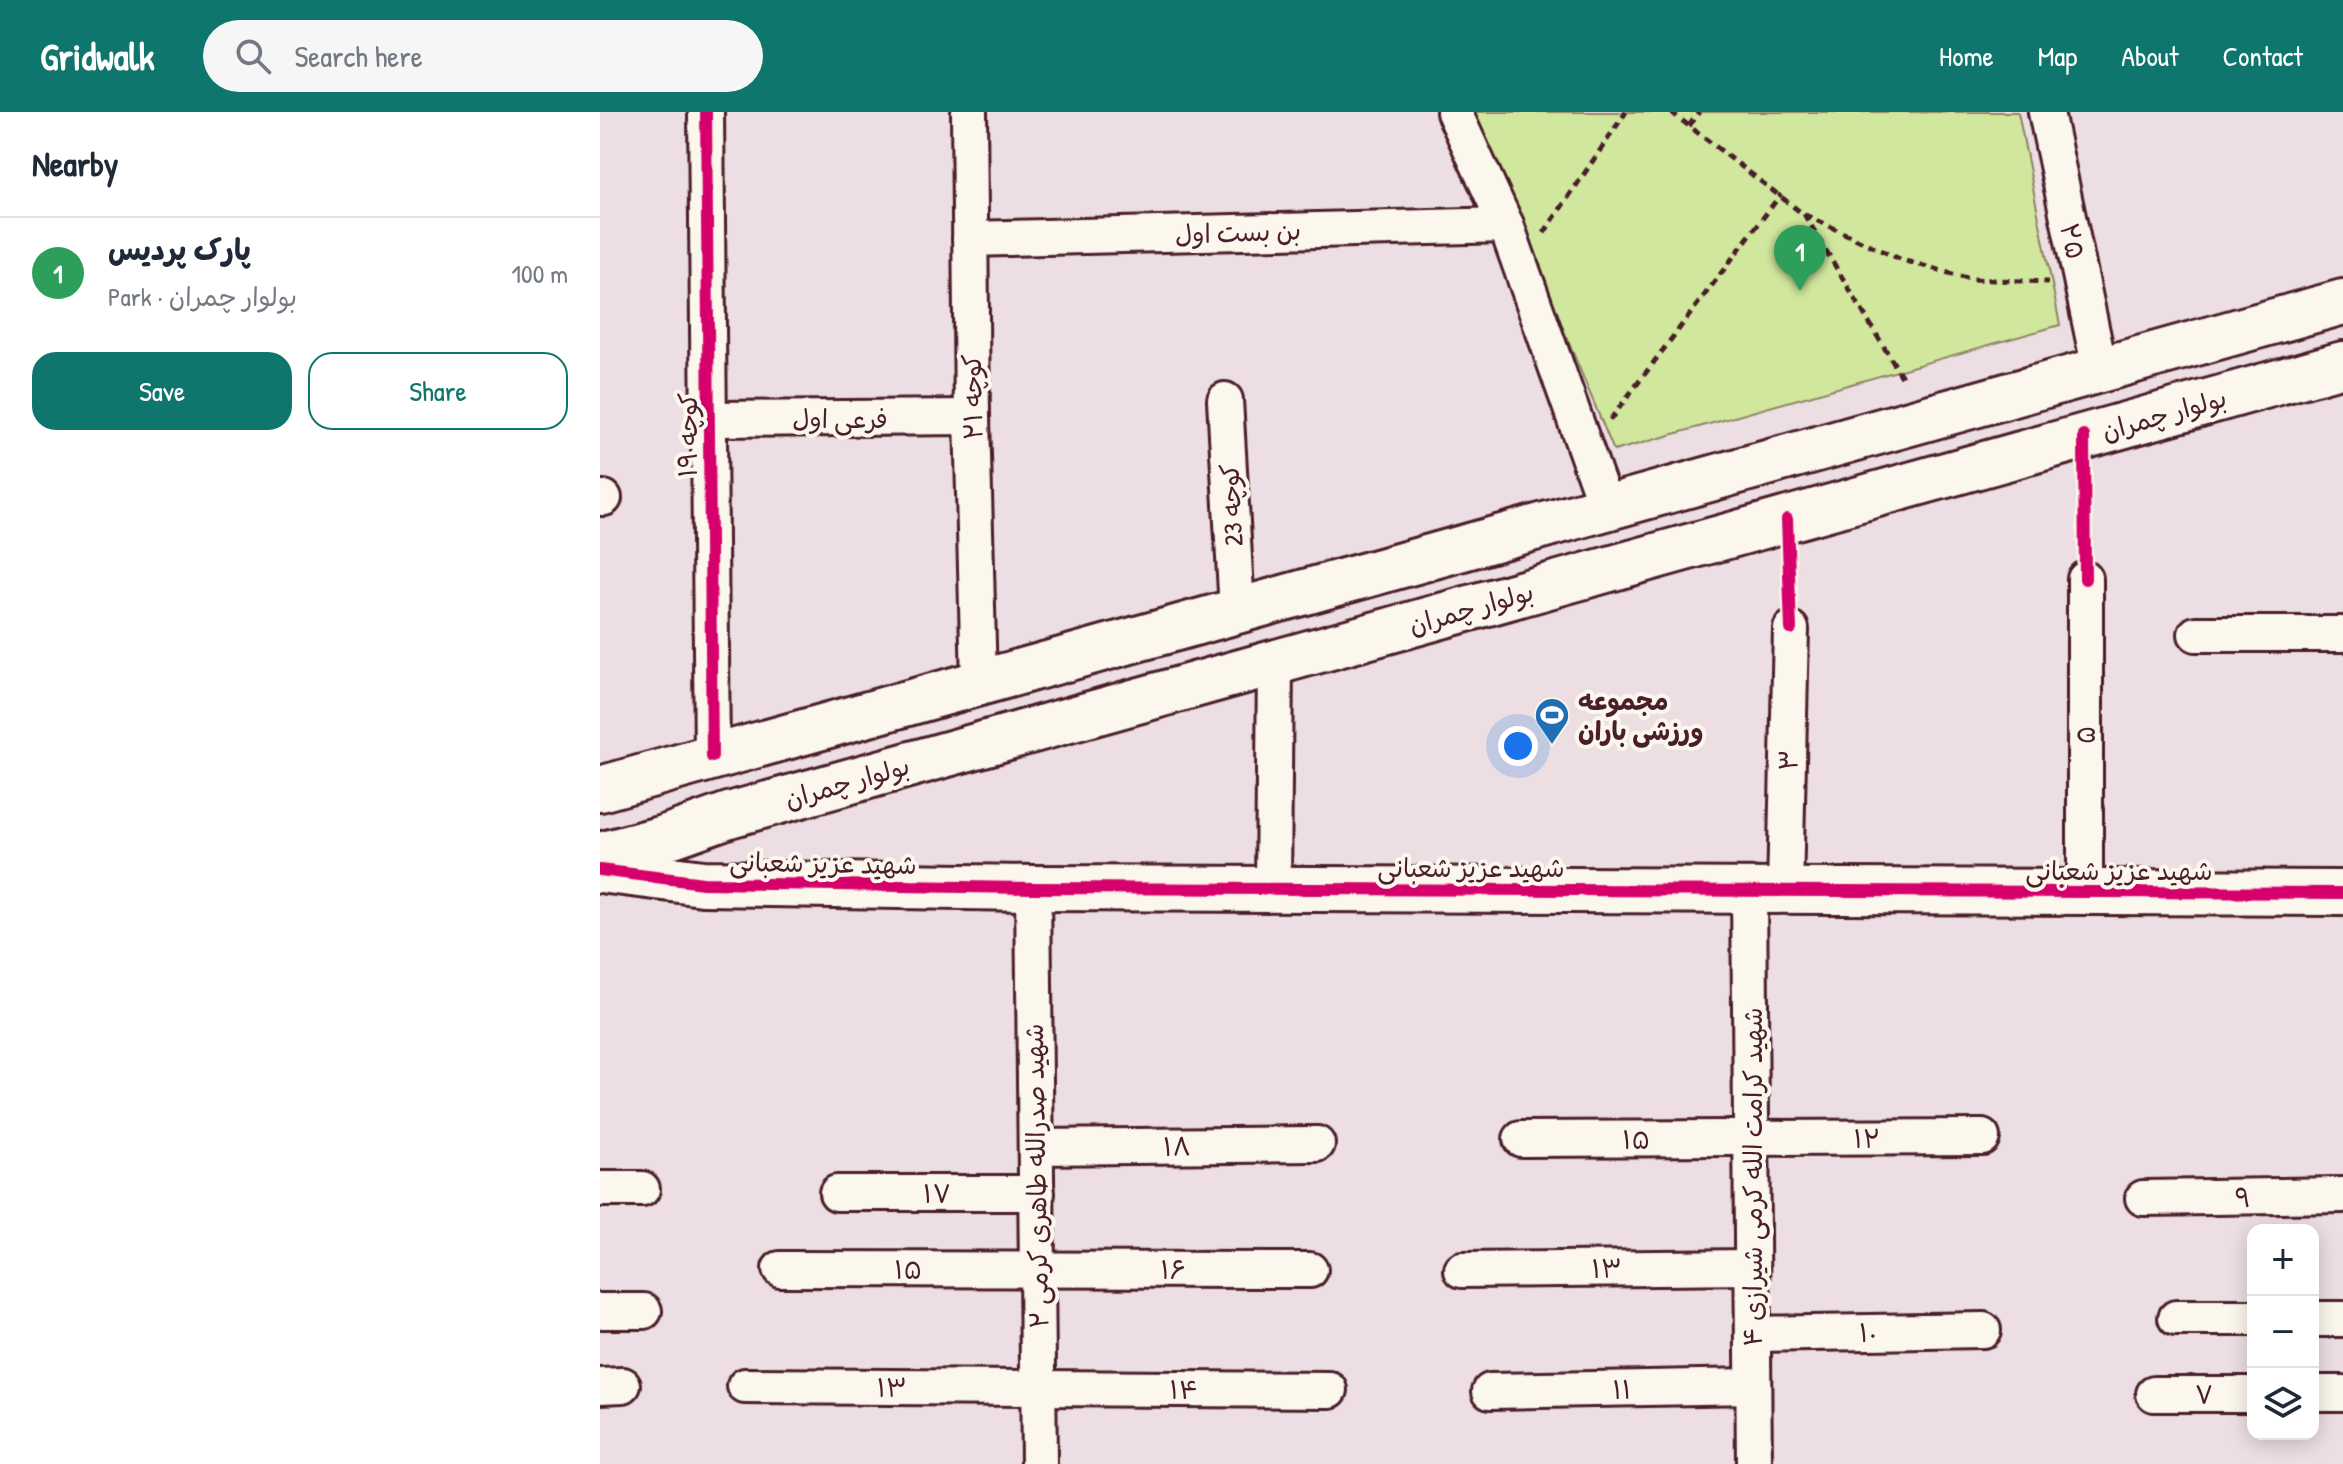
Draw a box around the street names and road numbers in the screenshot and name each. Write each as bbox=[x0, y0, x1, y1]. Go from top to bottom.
street label: بن بست اول bbox=[1174, 212, 1302, 252]
street label: ۲۵ bbox=[2052, 220, 2094, 262]
street label: کوچه ۲۱ bbox=[954, 354, 990, 440]
street label: بولوار چمران bbox=[2098, 379, 2230, 449]
street label: کوچه ۱۹ bbox=[670, 393, 705, 477]
street label: فرعی اول bbox=[792, 401, 888, 436]
street label: کوچه 23 bbox=[1211, 463, 1251, 547]
street label: بولوار چمران bbox=[1405, 573, 1537, 643]
street label: ۵ bbox=[2068, 726, 2103, 744]
street label: بولوار چمران bbox=[781, 747, 913, 817]
street label: ۳ bbox=[1770, 749, 1806, 771]
street label: شهید عزیز شعبانی bbox=[729, 844, 917, 882]
street label: شهید عزیز شعبانی bbox=[1377, 850, 1565, 885]
street label: شهید عزیز شعبانی bbox=[2025, 853, 2213, 888]
street label: شهید کرامت الله کرمی شیرازی ۴ bbox=[1735, 1007, 1770, 1347]
street label: شهید صدرالله طاهری کرمی ۲ bbox=[1016, 1023, 1056, 1329]
street label: ۱۲ bbox=[1853, 1121, 1881, 1156]
street label: ۱۵ bbox=[1622, 1122, 1650, 1157]
street label: ۱۸ bbox=[1163, 1128, 1191, 1164]
street label: ۱۷ bbox=[923, 1176, 951, 1211]
street label: ۹ bbox=[2235, 1179, 2251, 1215]
street label: ۱۳ bbox=[1591, 1250, 1623, 1286]
street label: ۱۵ bbox=[894, 1252, 922, 1287]
street label: ۱۶ bbox=[1160, 1252, 1186, 1287]
street label: ۱۰ bbox=[1859, 1314, 1877, 1350]
street label: ۱۳ bbox=[877, 1370, 907, 1405]
street label: ۱۱ bbox=[1612, 1371, 1632, 1407]
street label: ۱۴ bbox=[1170, 1372, 1198, 1407]
street label: ۷ bbox=[2195, 1377, 2213, 1412]

